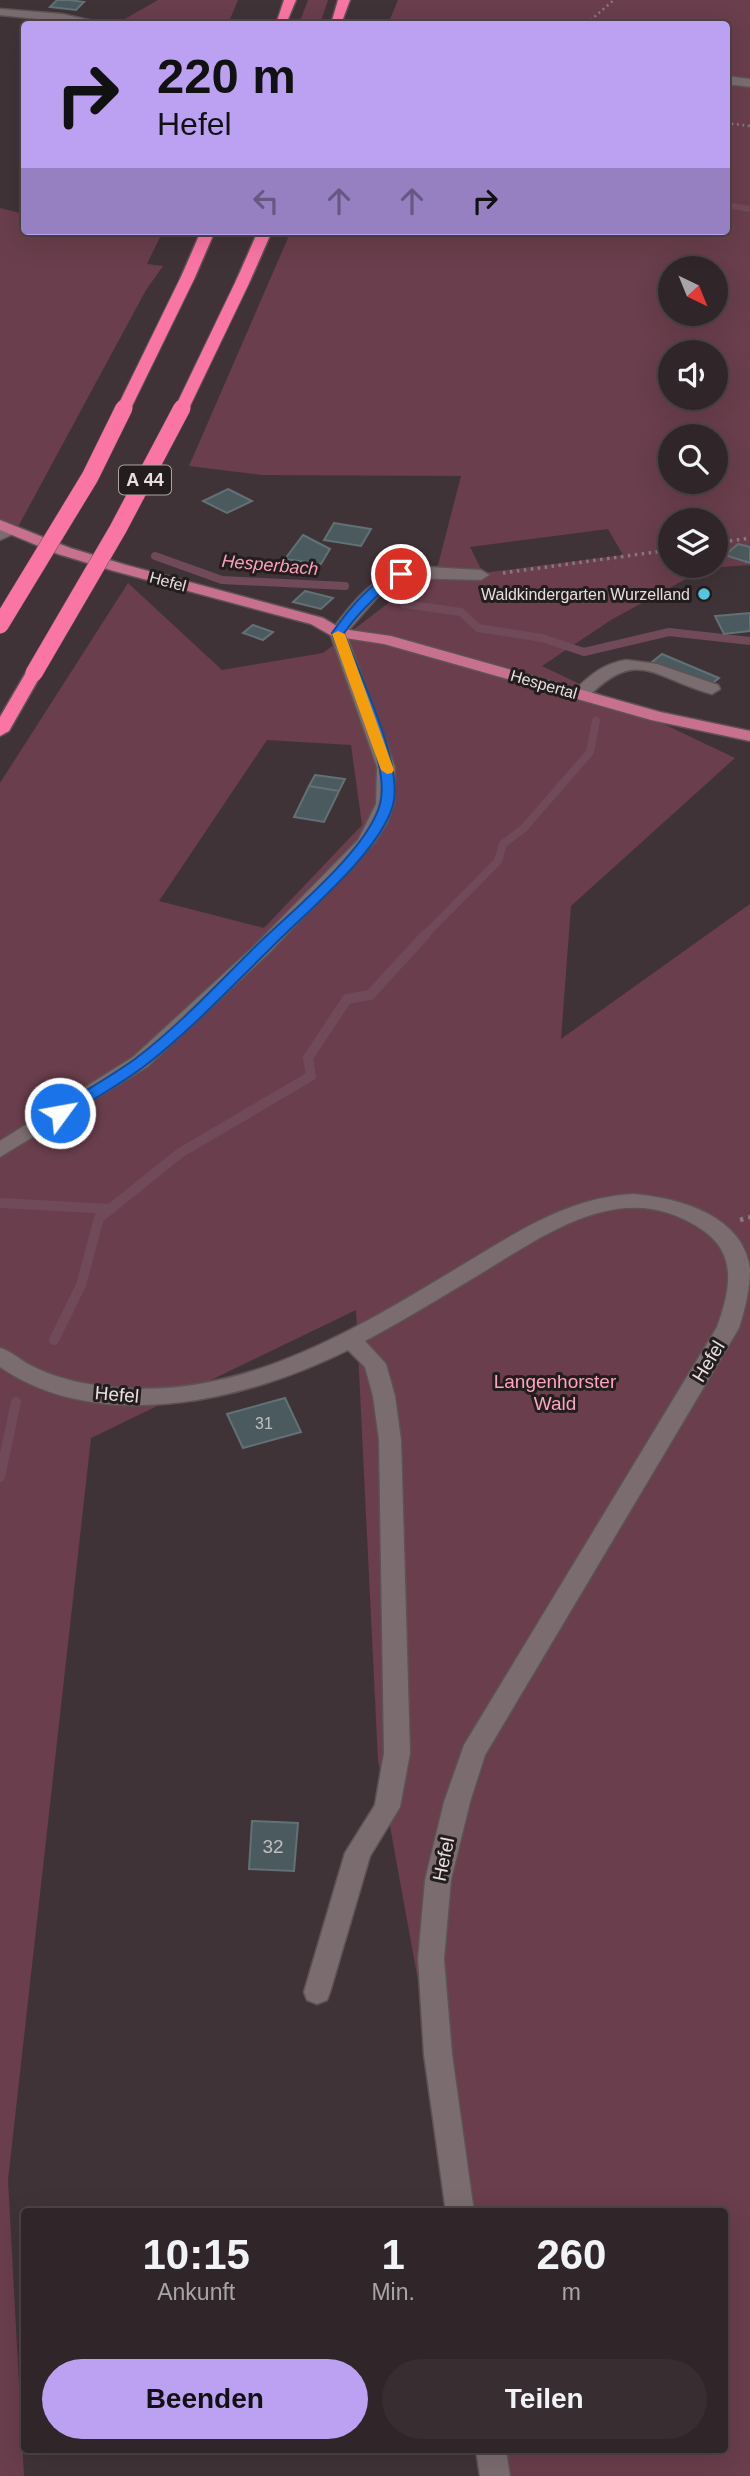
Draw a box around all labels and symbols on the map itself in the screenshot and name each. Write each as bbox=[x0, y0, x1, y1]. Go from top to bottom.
north arrow bbox=[658, 256, 728, 326]
road number: A 44 bbox=[119, 466, 171, 494]
pin bbox=[371, 544, 431, 604]
water label: Hesperbach bbox=[221, 551, 319, 579]
street label: Hefel bbox=[148, 568, 188, 595]
place label: Waldkindergarten Wurzelland bbox=[481, 586, 690, 603]
marker: Waldkindergarten Wurzelland bbox=[696, 586, 712, 602]
street label: Hespertal bbox=[509, 667, 579, 702]
position arrow bbox=[23, 1076, 97, 1150]
street label: Hefel bbox=[688, 1337, 729, 1386]
park label: Langenhorster Wald bbox=[494, 1371, 617, 1414]
street label: Hefel bbox=[94, 1382, 140, 1407]
house number: 31 bbox=[255, 1415, 273, 1432]
street label: Hefel bbox=[429, 1835, 458, 1883]
house number: 32 bbox=[262, 1836, 284, 1857]

